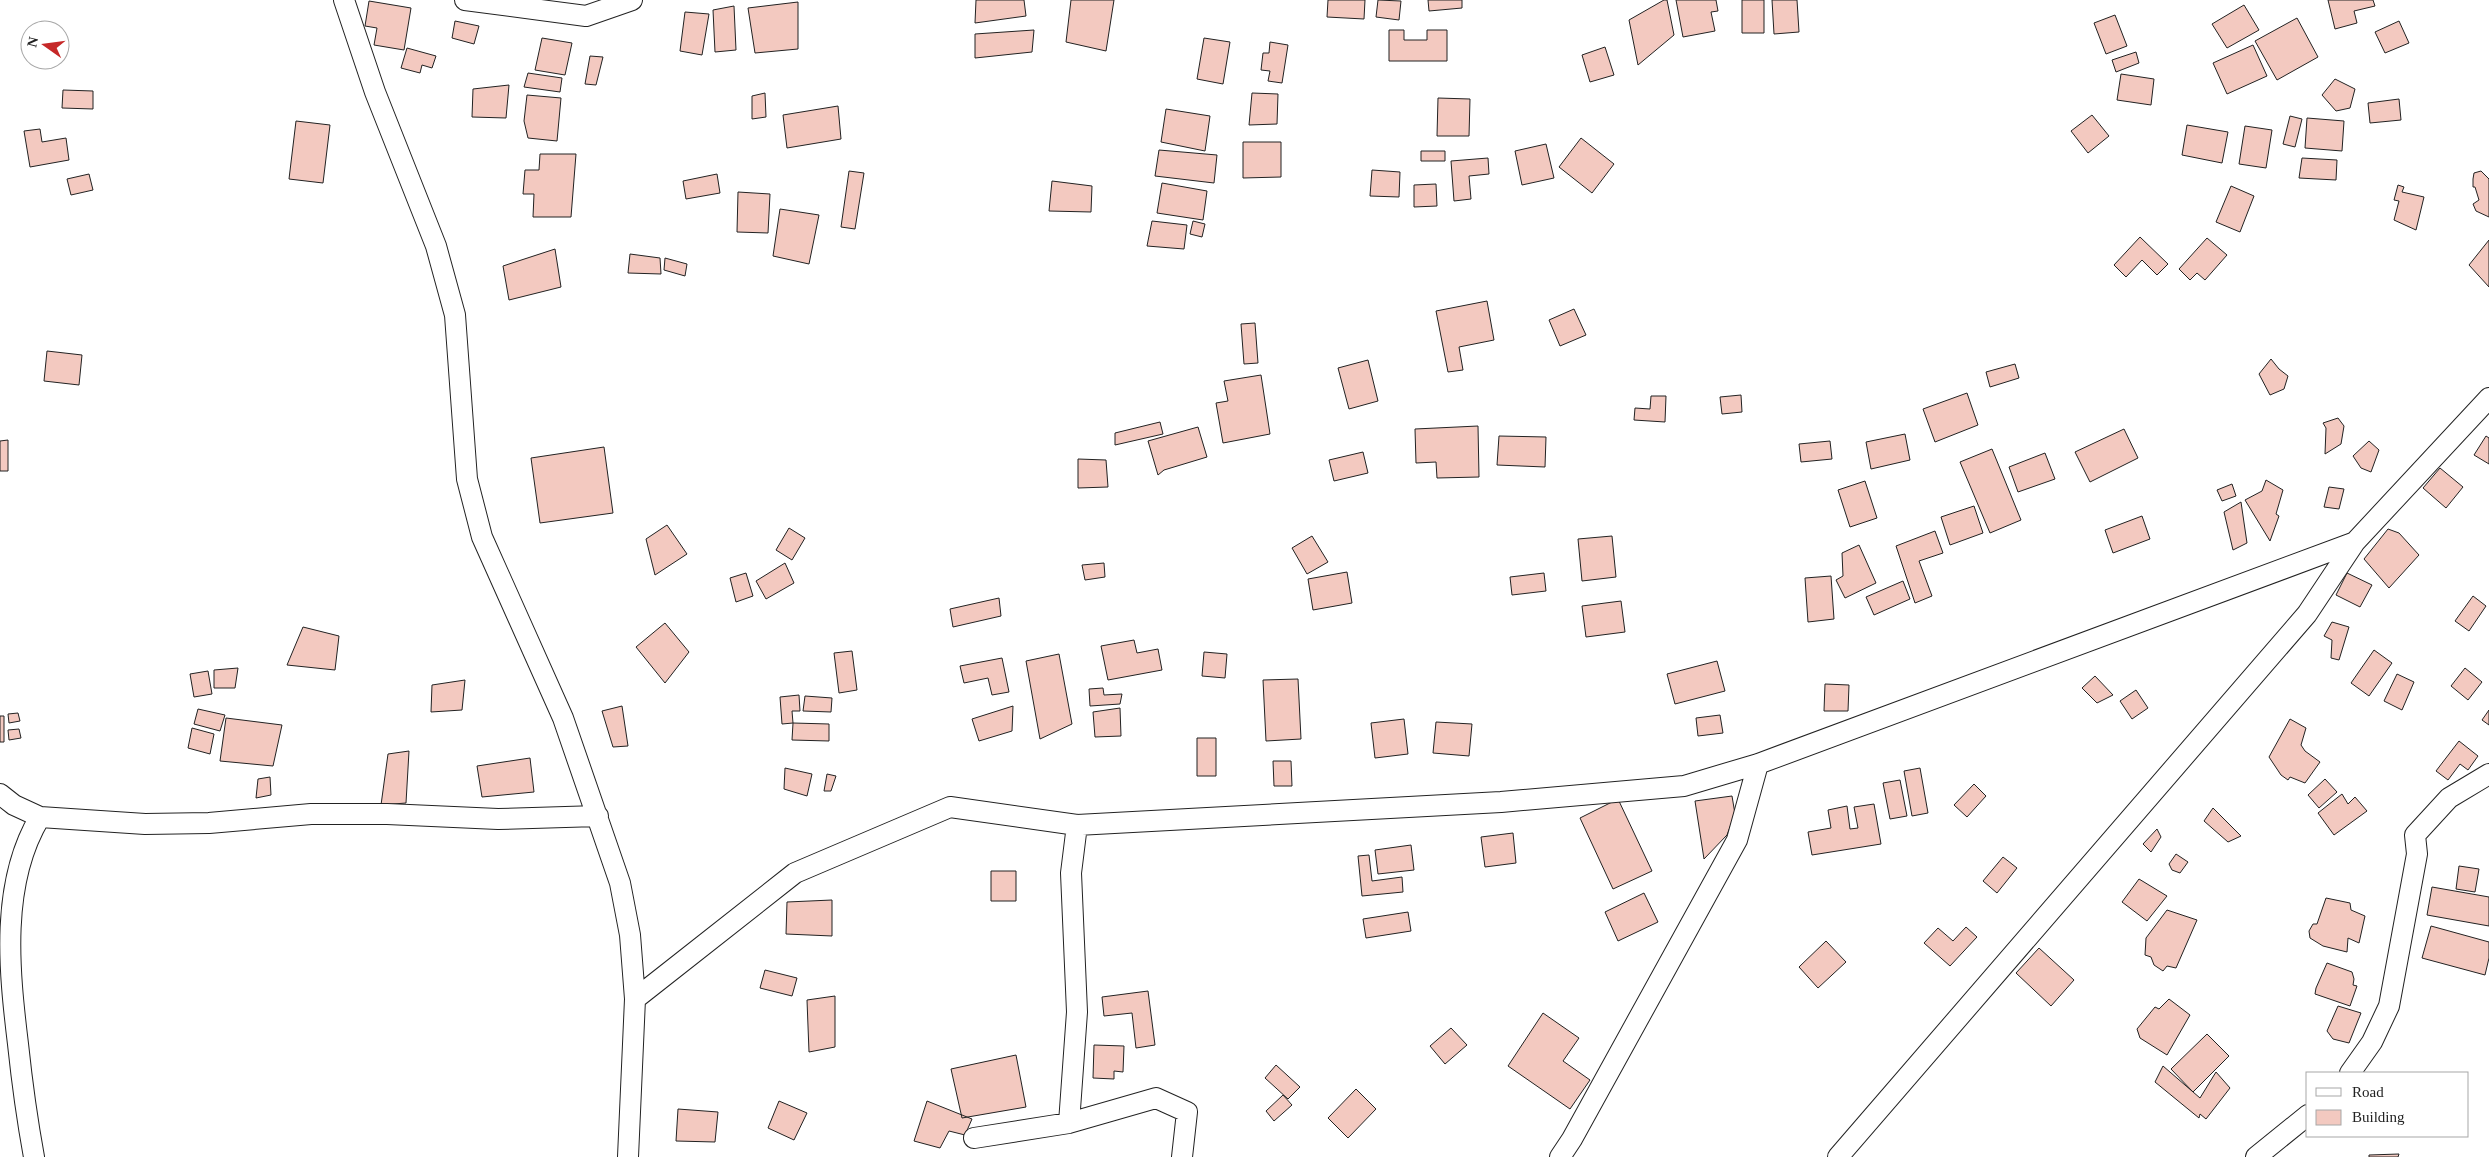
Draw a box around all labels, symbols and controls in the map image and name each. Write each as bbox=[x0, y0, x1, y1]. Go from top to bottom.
north arrow bbox=[20, 20, 70, 70]
text: N bbox=[24, 35, 41, 49]
legend bbox=[2306, 1072, 2469, 1137]
text: Road bbox=[2352, 1084, 2384, 1100]
text: Building bbox=[2352, 1109, 2405, 1125]

